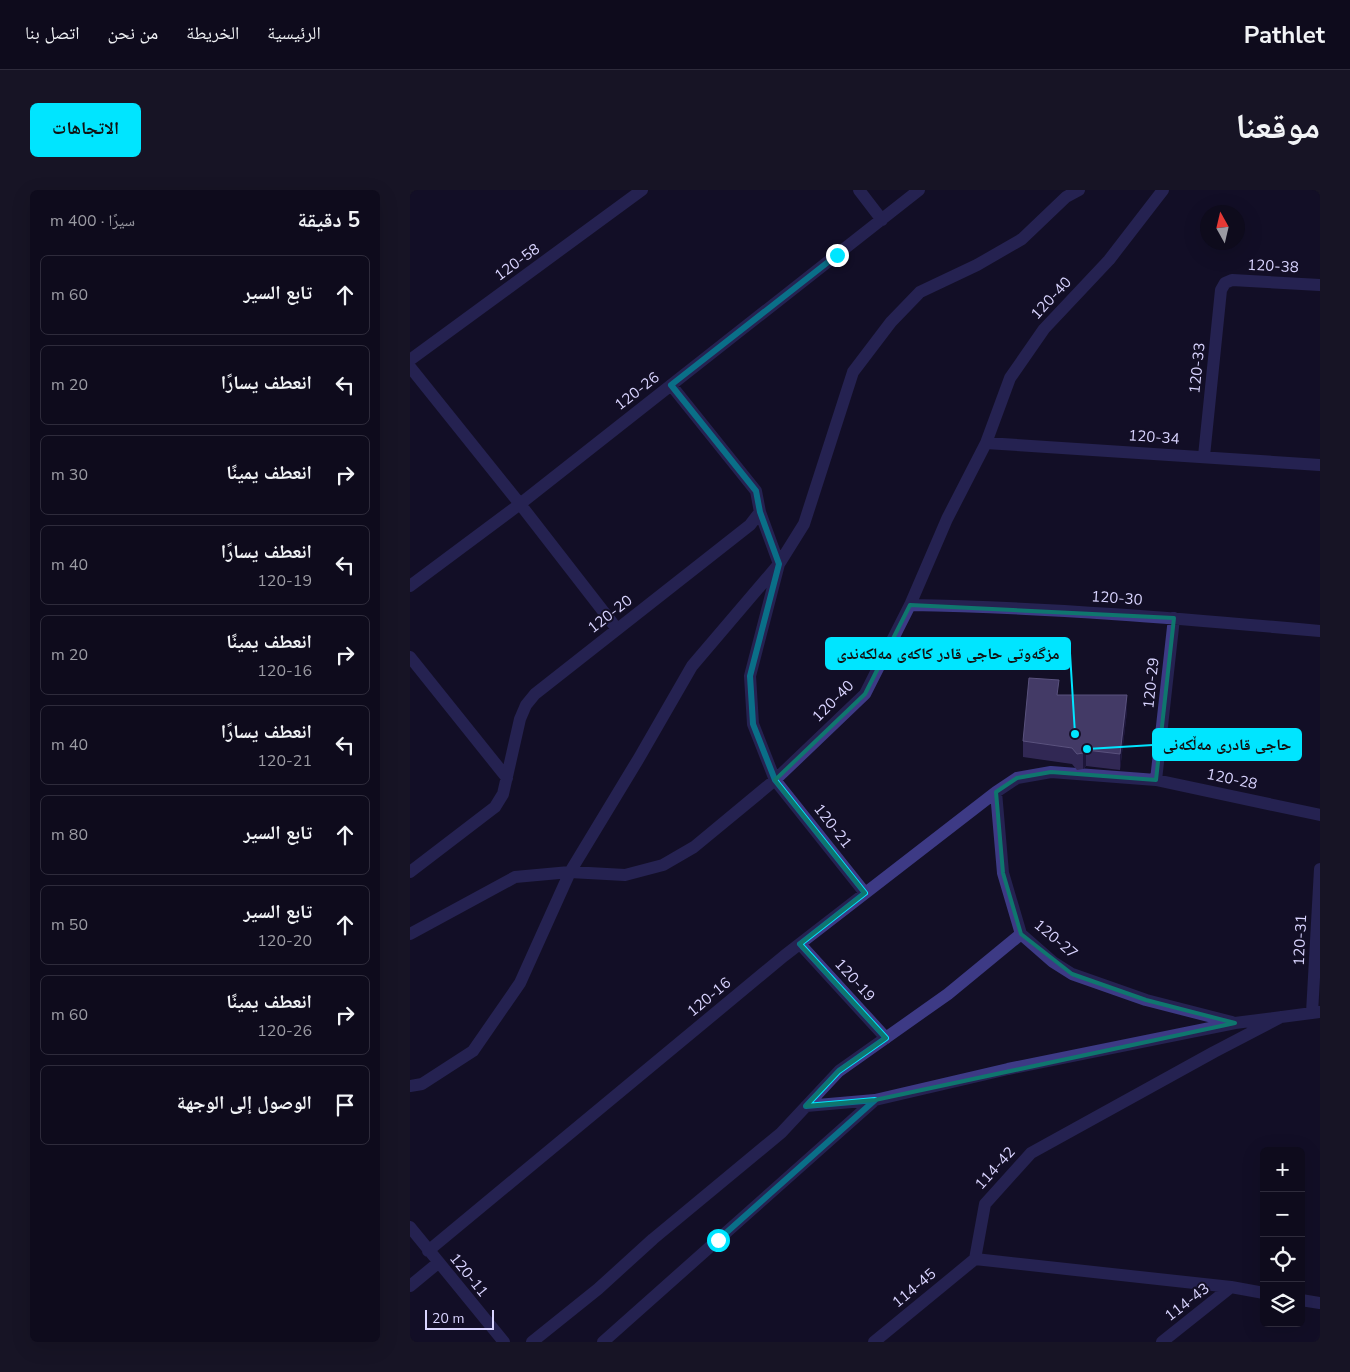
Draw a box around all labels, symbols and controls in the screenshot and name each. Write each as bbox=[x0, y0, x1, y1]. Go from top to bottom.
text: Pathlet bbox=[1244, 19, 1325, 51]
text: اتصل بنا bbox=[25, 21, 80, 45]
text: من نحن bbox=[108, 21, 158, 45]
text: الخريطة bbox=[186, 21, 239, 45]
text: الرئيسية bbox=[267, 21, 321, 45]
button: الاتجاهات bbox=[30, 103, 141, 157]
text: موقعنا bbox=[1235, 103, 1320, 150]
north arrow bbox=[1200, 205, 1245, 250]
text: 5 دقيقة bbox=[298, 206, 360, 234]
text: سيرًا · 400 m bbox=[50, 210, 135, 232]
street label: 120-58 bbox=[490, 239, 544, 285]
route end bbox=[826, 244, 849, 267]
street label: 120-38 bbox=[1247, 255, 1299, 277]
street label: 120-40 bbox=[1026, 272, 1076, 324]
text: تابع السير bbox=[243, 280, 312, 306]
icon: ahead bbox=[331, 281, 359, 309]
text: 60 m bbox=[51, 284, 88, 306]
street label: 120-33 bbox=[1184, 341, 1210, 395]
street label: 120-26 bbox=[611, 367, 663, 415]
text: انعطف يسارًا bbox=[221, 370, 312, 396]
icon: left bbox=[331, 371, 359, 399]
text: 20 m bbox=[51, 374, 88, 396]
street label: 120-34 bbox=[1128, 425, 1180, 449]
text: انعطف يمينًا bbox=[226, 460, 312, 486]
icon: right bbox=[331, 461, 359, 489]
text: 30 m bbox=[51, 464, 88, 486]
text: انعطف يسارًا bbox=[221, 539, 312, 565]
icon: left bbox=[331, 551, 359, 579]
text: 40 m bbox=[51, 554, 88, 576]
text: 120-19 bbox=[257, 570, 312, 592]
street label: 120-30 bbox=[1091, 586, 1143, 610]
street label: 120-20 bbox=[584, 590, 636, 638]
text: انعطف يمينًا bbox=[226, 629, 312, 655]
callout: مزگەوتی حاجی قادر کاکەی مەلکەندی bbox=[826, 638, 1070, 669]
icon: right bbox=[331, 641, 359, 669]
text: مزگەوتی حاجی قادر کاکەی مەلکەندی bbox=[836, 643, 1060, 665]
text: 20 m bbox=[51, 644, 88, 666]
street label: 120-29 bbox=[1138, 656, 1164, 710]
text: 120-16 bbox=[257, 660, 312, 682]
street label: 120-40 bbox=[808, 676, 858, 726]
text: انعطف يسارًا bbox=[221, 719, 312, 745]
callout: حاجی قادری مەڵکەنی bbox=[1153, 729, 1301, 760]
icon: left bbox=[331, 731, 359, 759]
text: 40 m bbox=[51, 734, 88, 756]
text: حاجی قادری مەڵکەنی bbox=[1163, 734, 1291, 756]
text: 120-21 bbox=[257, 750, 312, 772]
street label: 120-28 bbox=[1205, 764, 1259, 794]
street label: 120-21 bbox=[809, 800, 857, 852]
text: تابع السير bbox=[243, 820, 312, 846]
icon: ahead bbox=[331, 821, 359, 849]
text: 80 m bbox=[51, 824, 88, 846]
text: تابع السير bbox=[243, 899, 312, 925]
icon: ahead bbox=[331, 911, 359, 939]
text: 50 m bbox=[51, 914, 88, 936]
street label: 120-31 bbox=[1289, 914, 1311, 966]
street label: 120-27 bbox=[1030, 915, 1082, 963]
text: 120-20 bbox=[257, 930, 312, 952]
street label: 120-19 bbox=[830, 954, 880, 1006]
street label: 120-16 bbox=[683, 973, 735, 1021]
text: انعطف يمينًا bbox=[226, 989, 312, 1015]
icon: right bbox=[331, 1001, 359, 1029]
text: 60 m bbox=[51, 1004, 88, 1026]
text: 120-26 bbox=[257, 1020, 312, 1042]
text: الوصول إلى الوجهة bbox=[177, 1090, 312, 1116]
icon: arrive bbox=[331, 1091, 359, 1119]
street label: 114-42 bbox=[970, 1142, 1020, 1194]
map controls bbox=[1260, 1147, 1305, 1327]
button: + bbox=[1260, 1147, 1305, 1192]
button: − bbox=[1260, 1192, 1305, 1237]
route start bbox=[707, 1229, 730, 1252]
button: locate bbox=[1260, 1237, 1305, 1282]
street label: 120-11 bbox=[445, 1249, 493, 1301]
street label: 114-45 bbox=[888, 1264, 940, 1312]
street label: 114-43 bbox=[1161, 1278, 1213, 1326]
button: layers bbox=[1260, 1282, 1305, 1327]
scale bar bbox=[425, 1307, 494, 1330]
text: 20 m bbox=[432, 1309, 464, 1328]

